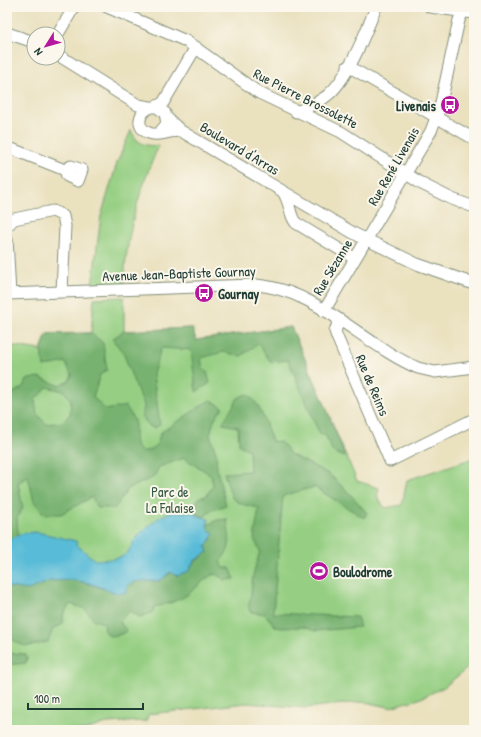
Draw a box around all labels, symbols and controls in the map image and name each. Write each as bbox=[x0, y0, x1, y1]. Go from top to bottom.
north arrow bbox=[26, 26, 66, 66]
text: N bbox=[31, 45, 45, 59]
street label: Rue Pierre Brossolette bbox=[251, 63, 362, 133]
bus stop icon: Livenais bbox=[439, 94, 461, 116]
place label: Livenais bbox=[396, 96, 437, 115]
street label: Boulevard d'Arras bbox=[197, 117, 283, 179]
street label: Rue René Livenais bbox=[363, 123, 423, 209]
street label: Rue Sézanne bbox=[308, 235, 356, 299]
street label: Avenue Jean-Baptiste Gournay bbox=[102, 261, 256, 286]
bus stop icon: Gournay bbox=[193, 282, 215, 304]
place label: Gournay bbox=[218, 284, 259, 305]
street label: Rue de Reims bbox=[352, 351, 394, 419]
park label: Parc de La Falaise bbox=[146, 482, 194, 517]
sports icon: Boulodrome bbox=[308, 560, 330, 582]
place label: Boulodrome bbox=[333, 562, 393, 581]
scale bar bbox=[28, 685, 143, 711]
text: 100 m bbox=[34, 690, 60, 707]

